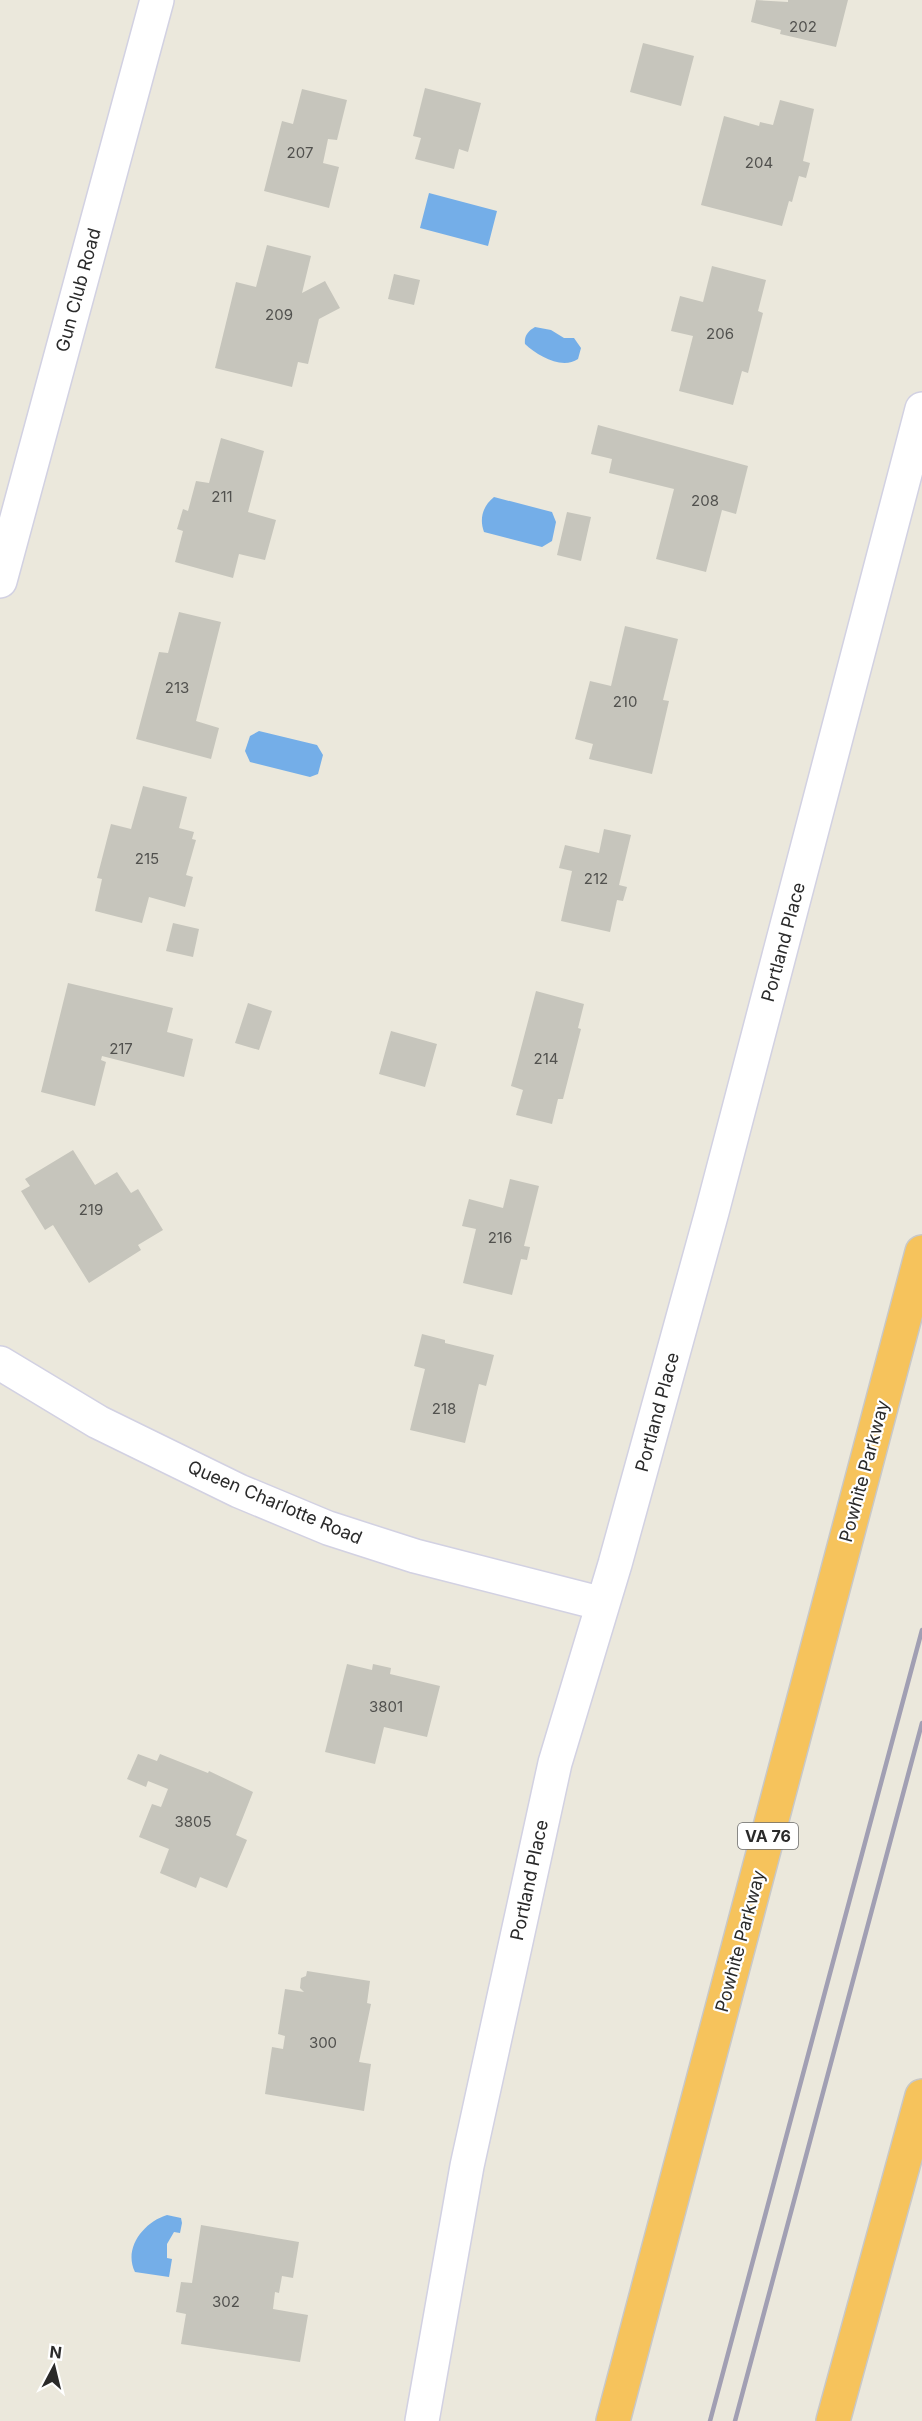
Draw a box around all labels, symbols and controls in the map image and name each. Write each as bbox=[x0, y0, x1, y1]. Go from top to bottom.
house number: 202 bbox=[789, 17, 817, 36]
house number: 207 bbox=[287, 143, 313, 162]
house number: 204 bbox=[745, 153, 773, 172]
street label: Gun Club Road bbox=[51, 226, 105, 354]
house number: 209 bbox=[265, 305, 293, 324]
house number: 206 bbox=[706, 324, 734, 343]
house number: 211 bbox=[211, 487, 233, 506]
house number: 208 bbox=[691, 491, 719, 510]
house number: 213 bbox=[165, 678, 189, 697]
house number: 210 bbox=[613, 692, 637, 711]
house number: 215 bbox=[135, 849, 159, 868]
house number: 212 bbox=[584, 869, 608, 888]
street label: Portland Place bbox=[757, 880, 809, 1004]
house number: 217 bbox=[109, 1039, 133, 1058]
house number: 214 bbox=[534, 1049, 558, 1068]
house number: 219 bbox=[79, 1200, 103, 1219]
house number: 216 bbox=[488, 1228, 512, 1247]
street label: Portland Place bbox=[631, 1350, 683, 1474]
street label: Powhite Parkway bbox=[835, 1398, 893, 1544]
house number: 218 bbox=[432, 1399, 456, 1418]
street label: Queen Charlotte Road bbox=[185, 1456, 365, 1548]
house number: 3801 bbox=[369, 1697, 403, 1716]
house number: 3805 bbox=[174, 1812, 212, 1831]
street label: Portland Place bbox=[506, 1818, 552, 1942]
road number: VA 76 bbox=[738, 1823, 798, 1849]
street label: Powhite Parkway bbox=[711, 1868, 769, 2014]
house number: 300 bbox=[309, 2033, 337, 2052]
house number: 302 bbox=[212, 2292, 240, 2311]
north arrow bbox=[24, 2337, 84, 2397]
text: N bbox=[49, 2341, 63, 2363]

